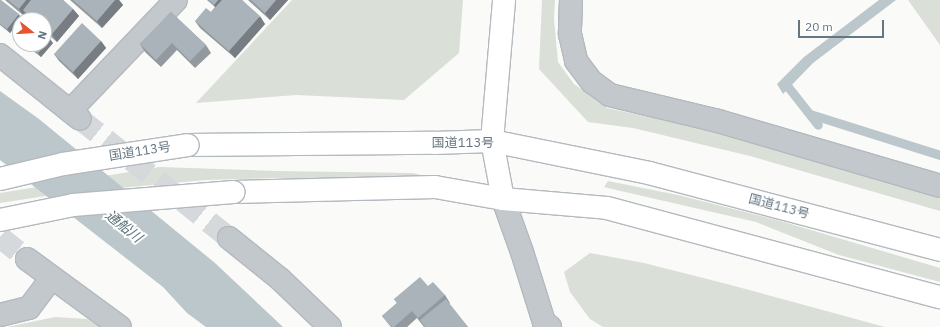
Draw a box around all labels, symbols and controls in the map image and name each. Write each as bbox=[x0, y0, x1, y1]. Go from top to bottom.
north arrow bbox=[12, 12, 52, 52]
scale bar bbox=[800, 12, 886, 38]
text: 20 m bbox=[805, 19, 833, 34]
text: N bbox=[35, 29, 50, 41]
street label: 国道113号 bbox=[432, 135, 494, 151]
street label: 国道113号 bbox=[108, 139, 172, 165]
street label: 国道113号 bbox=[747, 191, 811, 223]
water label: 通船川 bbox=[102, 206, 146, 246]

